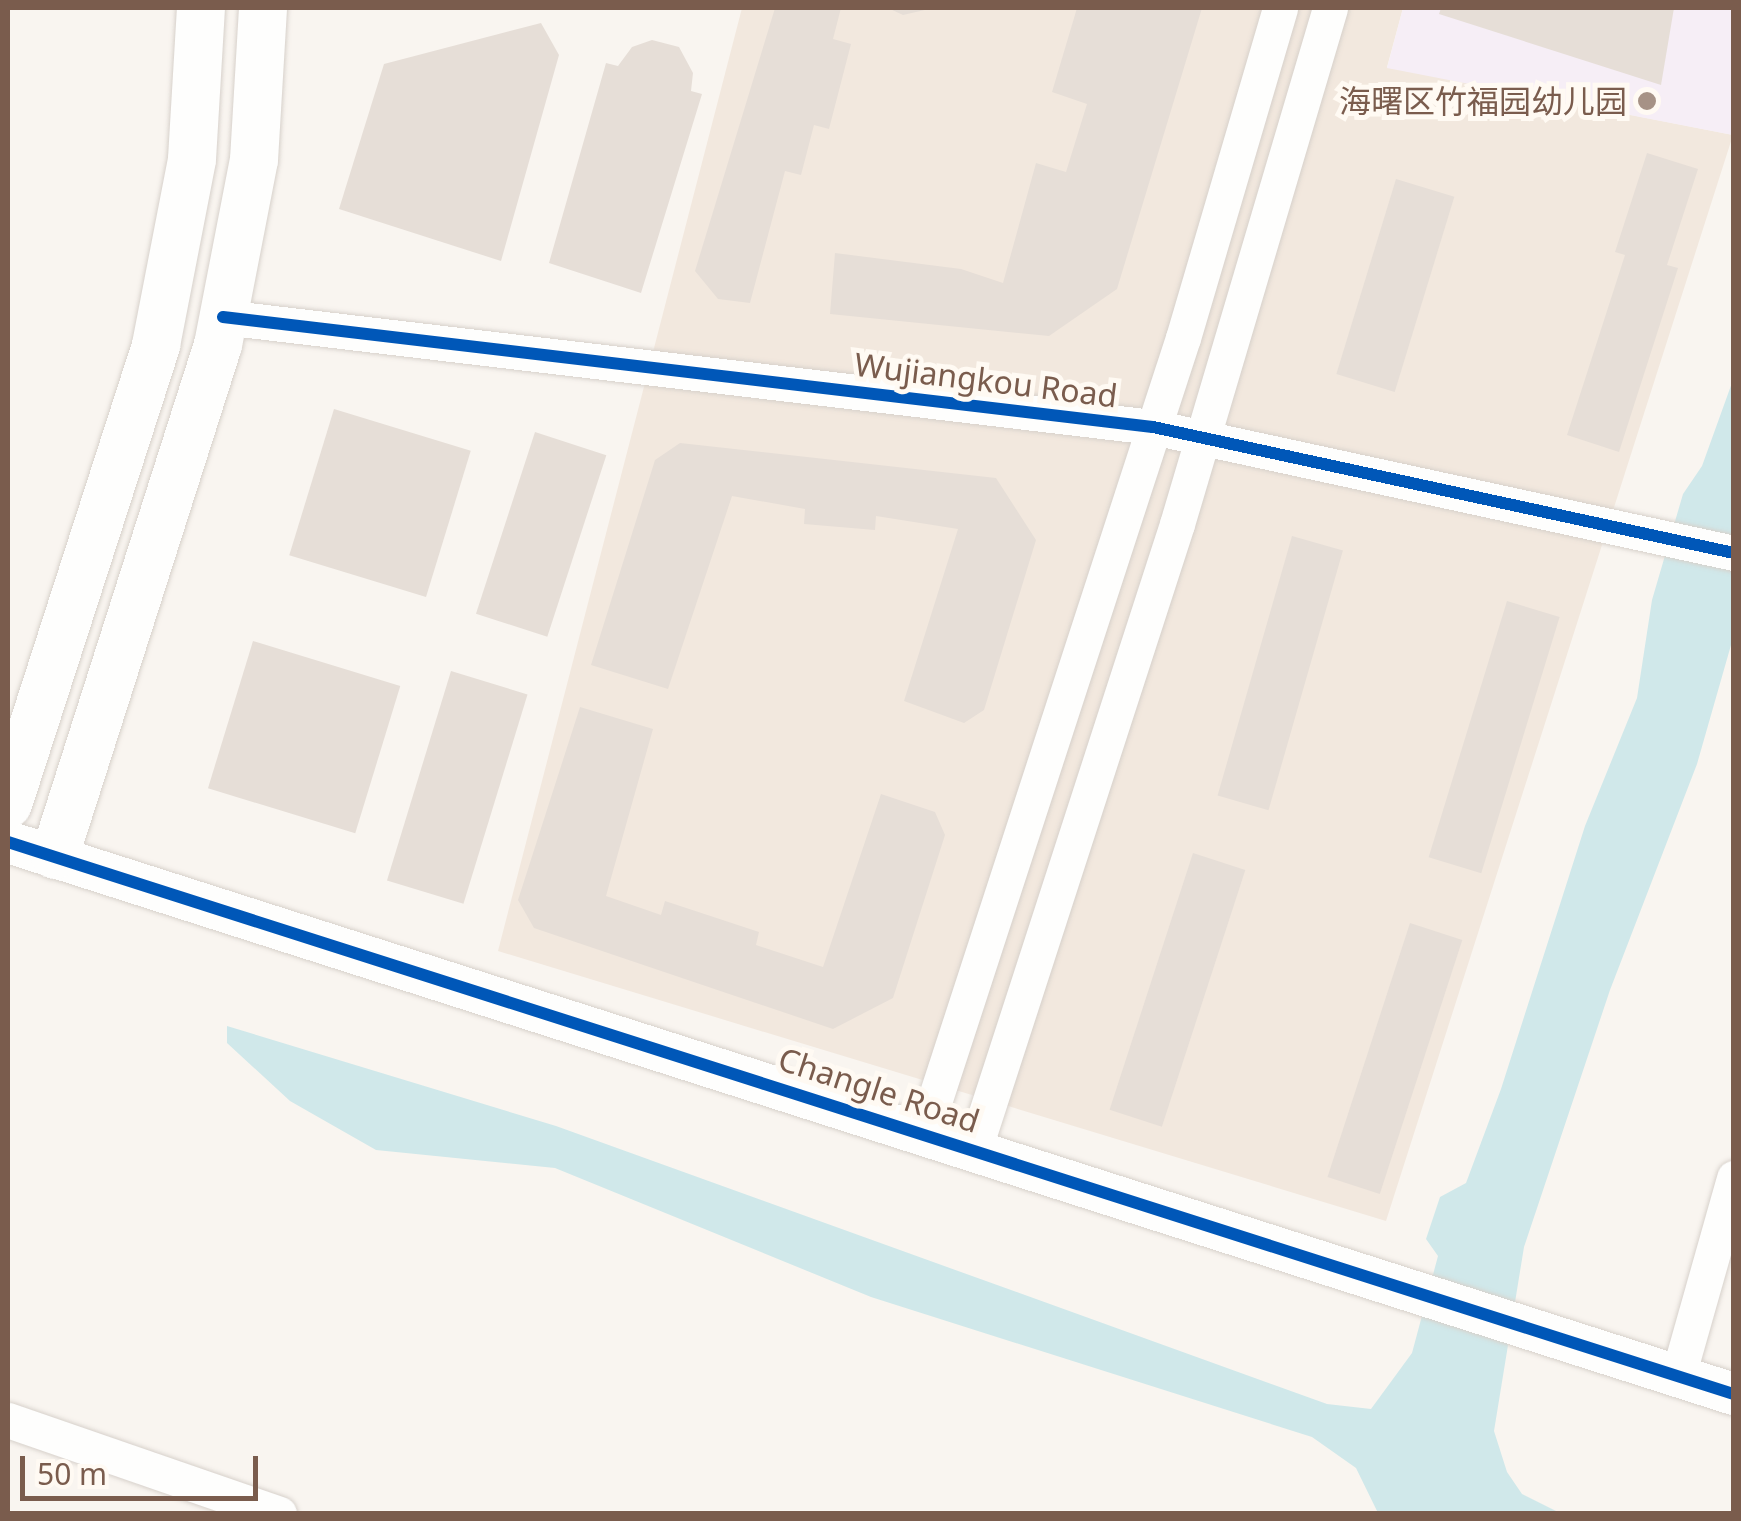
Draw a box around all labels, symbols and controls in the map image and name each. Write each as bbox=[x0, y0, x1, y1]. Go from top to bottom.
place label: 海曙区竹福园幼儿园 bbox=[1339, 82, 1627, 120]
marker: 海曙区竹福园幼儿园 bbox=[1636, 90, 1658, 112]
street label: Wujiangkou Road bbox=[852, 345, 1120, 415]
street label: Changle Road bbox=[774, 1039, 984, 1141]
scale bar bbox=[25, 1436, 262, 1498]
text: 50 m bbox=[37, 1453, 107, 1494]

